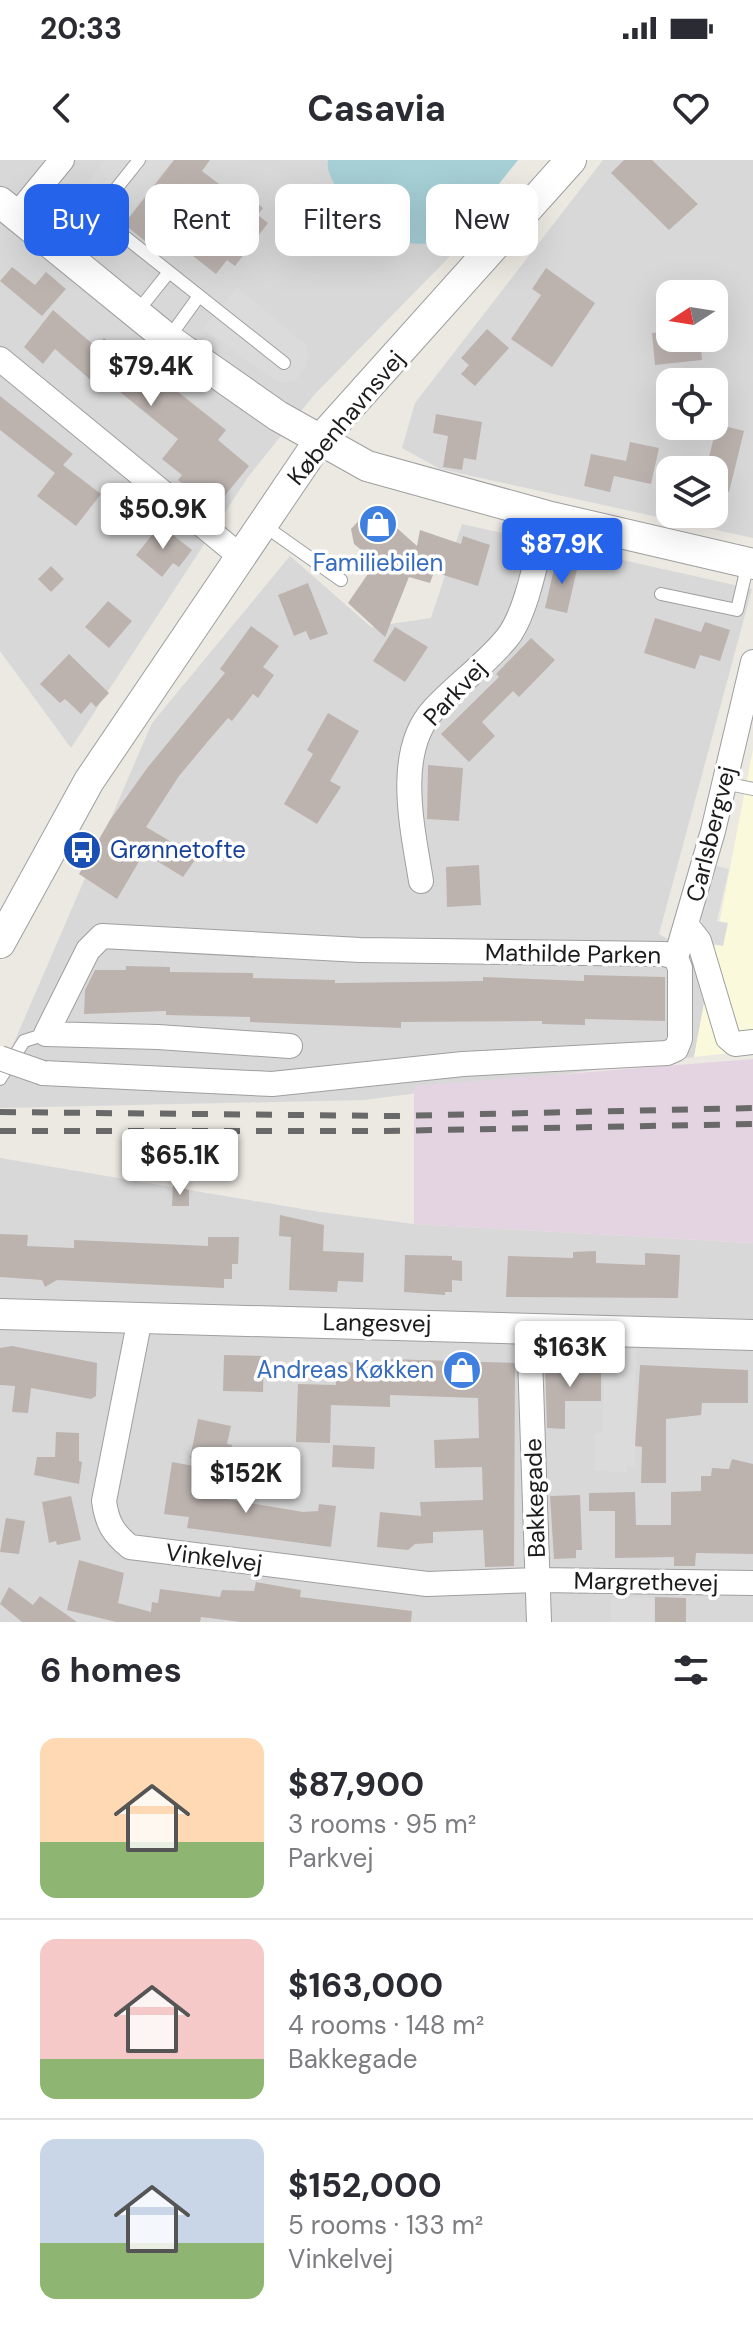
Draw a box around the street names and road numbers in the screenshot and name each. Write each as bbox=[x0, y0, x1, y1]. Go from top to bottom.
street label: Københavnsvej bbox=[280, 344, 411, 491]
street label: Parkvej bbox=[416, 653, 493, 732]
street label: Carlsbergvej bbox=[679, 763, 742, 905]
street label: Mathilde Parken bbox=[485, 936, 661, 971]
street label: Langesvej bbox=[322, 1306, 432, 1339]
street label: Bakkegade bbox=[517, 1438, 552, 1558]
street label: Vinkelvej bbox=[164, 1536, 264, 1579]
street label: Margrethevej bbox=[573, 1565, 719, 1598]

